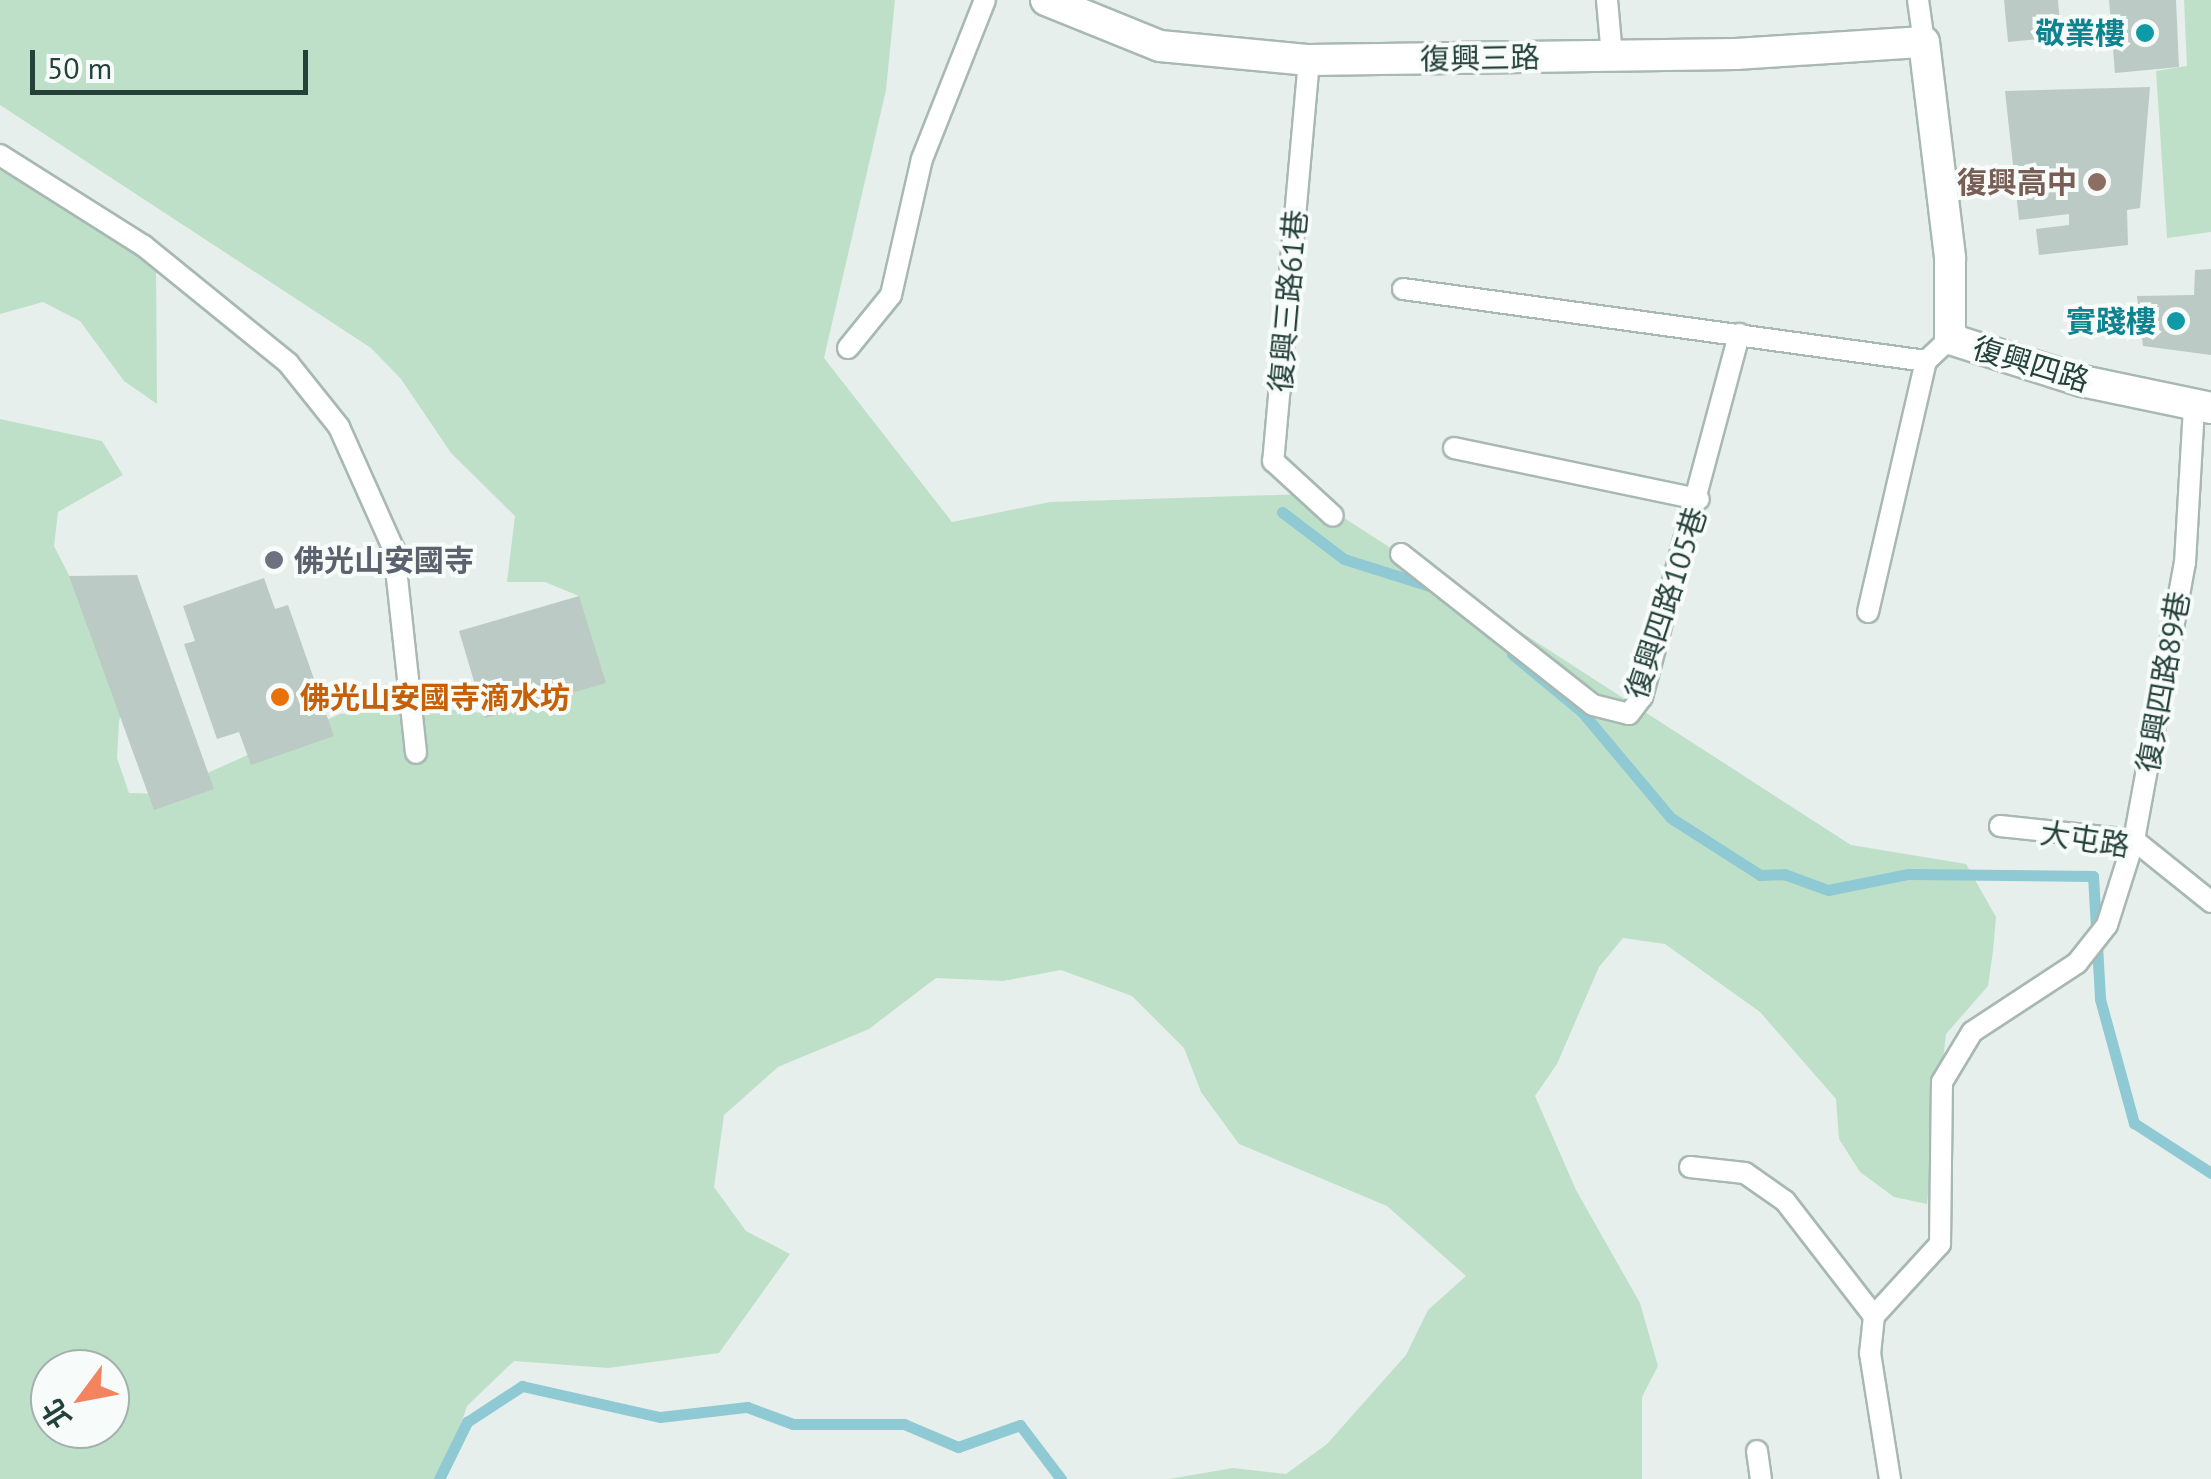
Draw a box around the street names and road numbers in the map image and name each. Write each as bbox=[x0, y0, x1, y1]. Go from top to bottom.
street label: 復興三路 bbox=[1420, 39, 1540, 77]
street label: 復興三路61巷 bbox=[1262, 208, 1314, 394]
street label: 復興四路 bbox=[1968, 329, 2094, 399]
street label: 復興四路105巷 bbox=[1618, 503, 1714, 703]
street label: 復興四路89巷 bbox=[2129, 589, 2197, 775]
street label: 大屯路 bbox=[2038, 814, 2132, 864]

